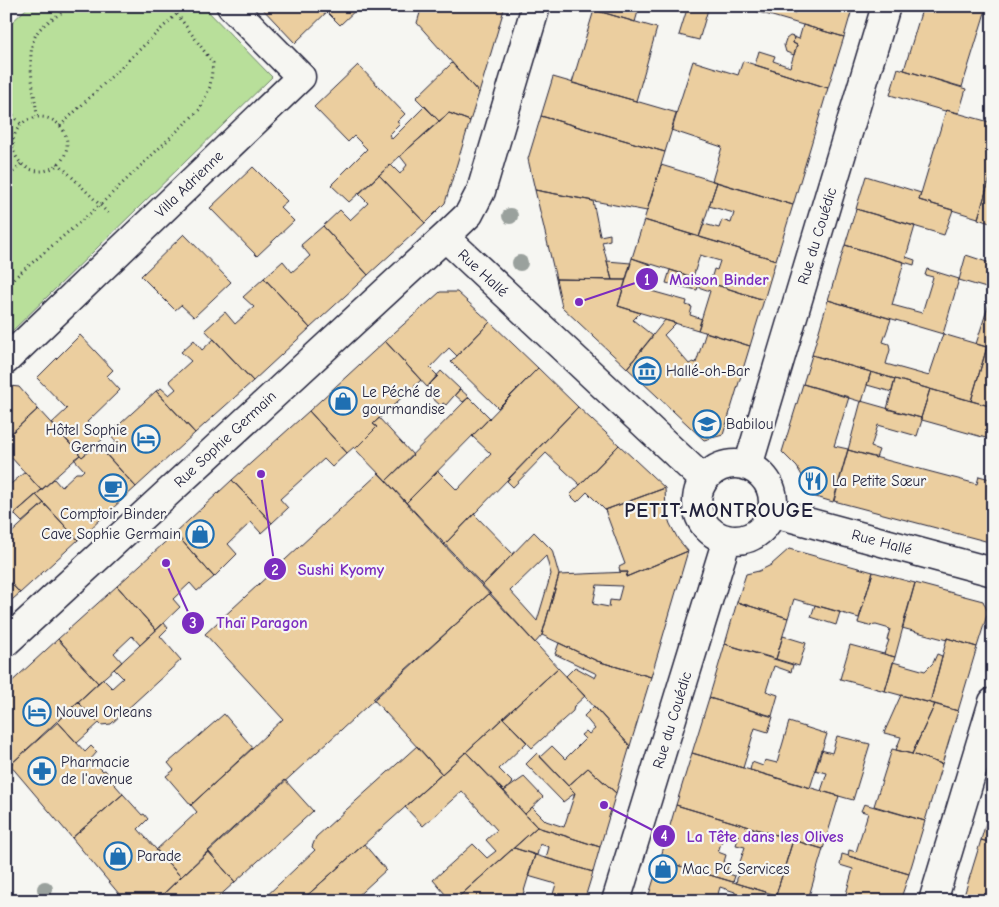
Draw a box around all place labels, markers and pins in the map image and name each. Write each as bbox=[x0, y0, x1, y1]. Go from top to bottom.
callout: Maison Binder bbox=[635, 264, 779, 295]
museum icon: Hallé-oh-Bar bbox=[632, 356, 662, 386]
place label: Hallé-oh-Bar bbox=[666, 362, 750, 380]
place label: Le Péché de gourmandise bbox=[362, 383, 445, 418]
shop icon: Le Péché de gourmandise bbox=[328, 386, 358, 416]
school or university icon: Babilou bbox=[692, 409, 722, 439]
place label: Babilou bbox=[726, 415, 773, 433]
place label: Hôtel Sophie Germain bbox=[46, 421, 127, 456]
hotel icon: Hôtel Sophie Germain bbox=[131, 424, 161, 454]
restaurant icon: La Petite Sœur bbox=[798, 466, 828, 496]
place label: La Petite Sœur bbox=[832, 472, 926, 490]
cafe icon: Comptoir Binder bbox=[98, 473, 128, 503]
place label: Comptoir Binder bbox=[60, 505, 166, 523]
shop icon: Cave Sophie Germain bbox=[185, 519, 215, 549]
place label: Cave Sophie Germain bbox=[41, 525, 181, 543]
callout: Sushi Kyomy bbox=[262, 554, 394, 585]
callout: Thaï Paragon bbox=[181, 607, 317, 638]
hotel icon: Nouvel Orleans bbox=[22, 697, 52, 727]
place label: Nouvel Orleans bbox=[56, 703, 152, 721]
place label: Pharmacie de l'avenue bbox=[61, 753, 133, 788]
pharmacy icon: Pharmacie de l'avenue bbox=[27, 756, 57, 786]
callout: La Tête dans les Olives bbox=[651, 821, 853, 852]
shop icon: Parade bbox=[103, 841, 133, 871]
place label: Parade bbox=[137, 847, 182, 865]
shop icon: Mac PC Services bbox=[648, 854, 678, 884]
place label: Mac PC Services bbox=[682, 860, 790, 878]

